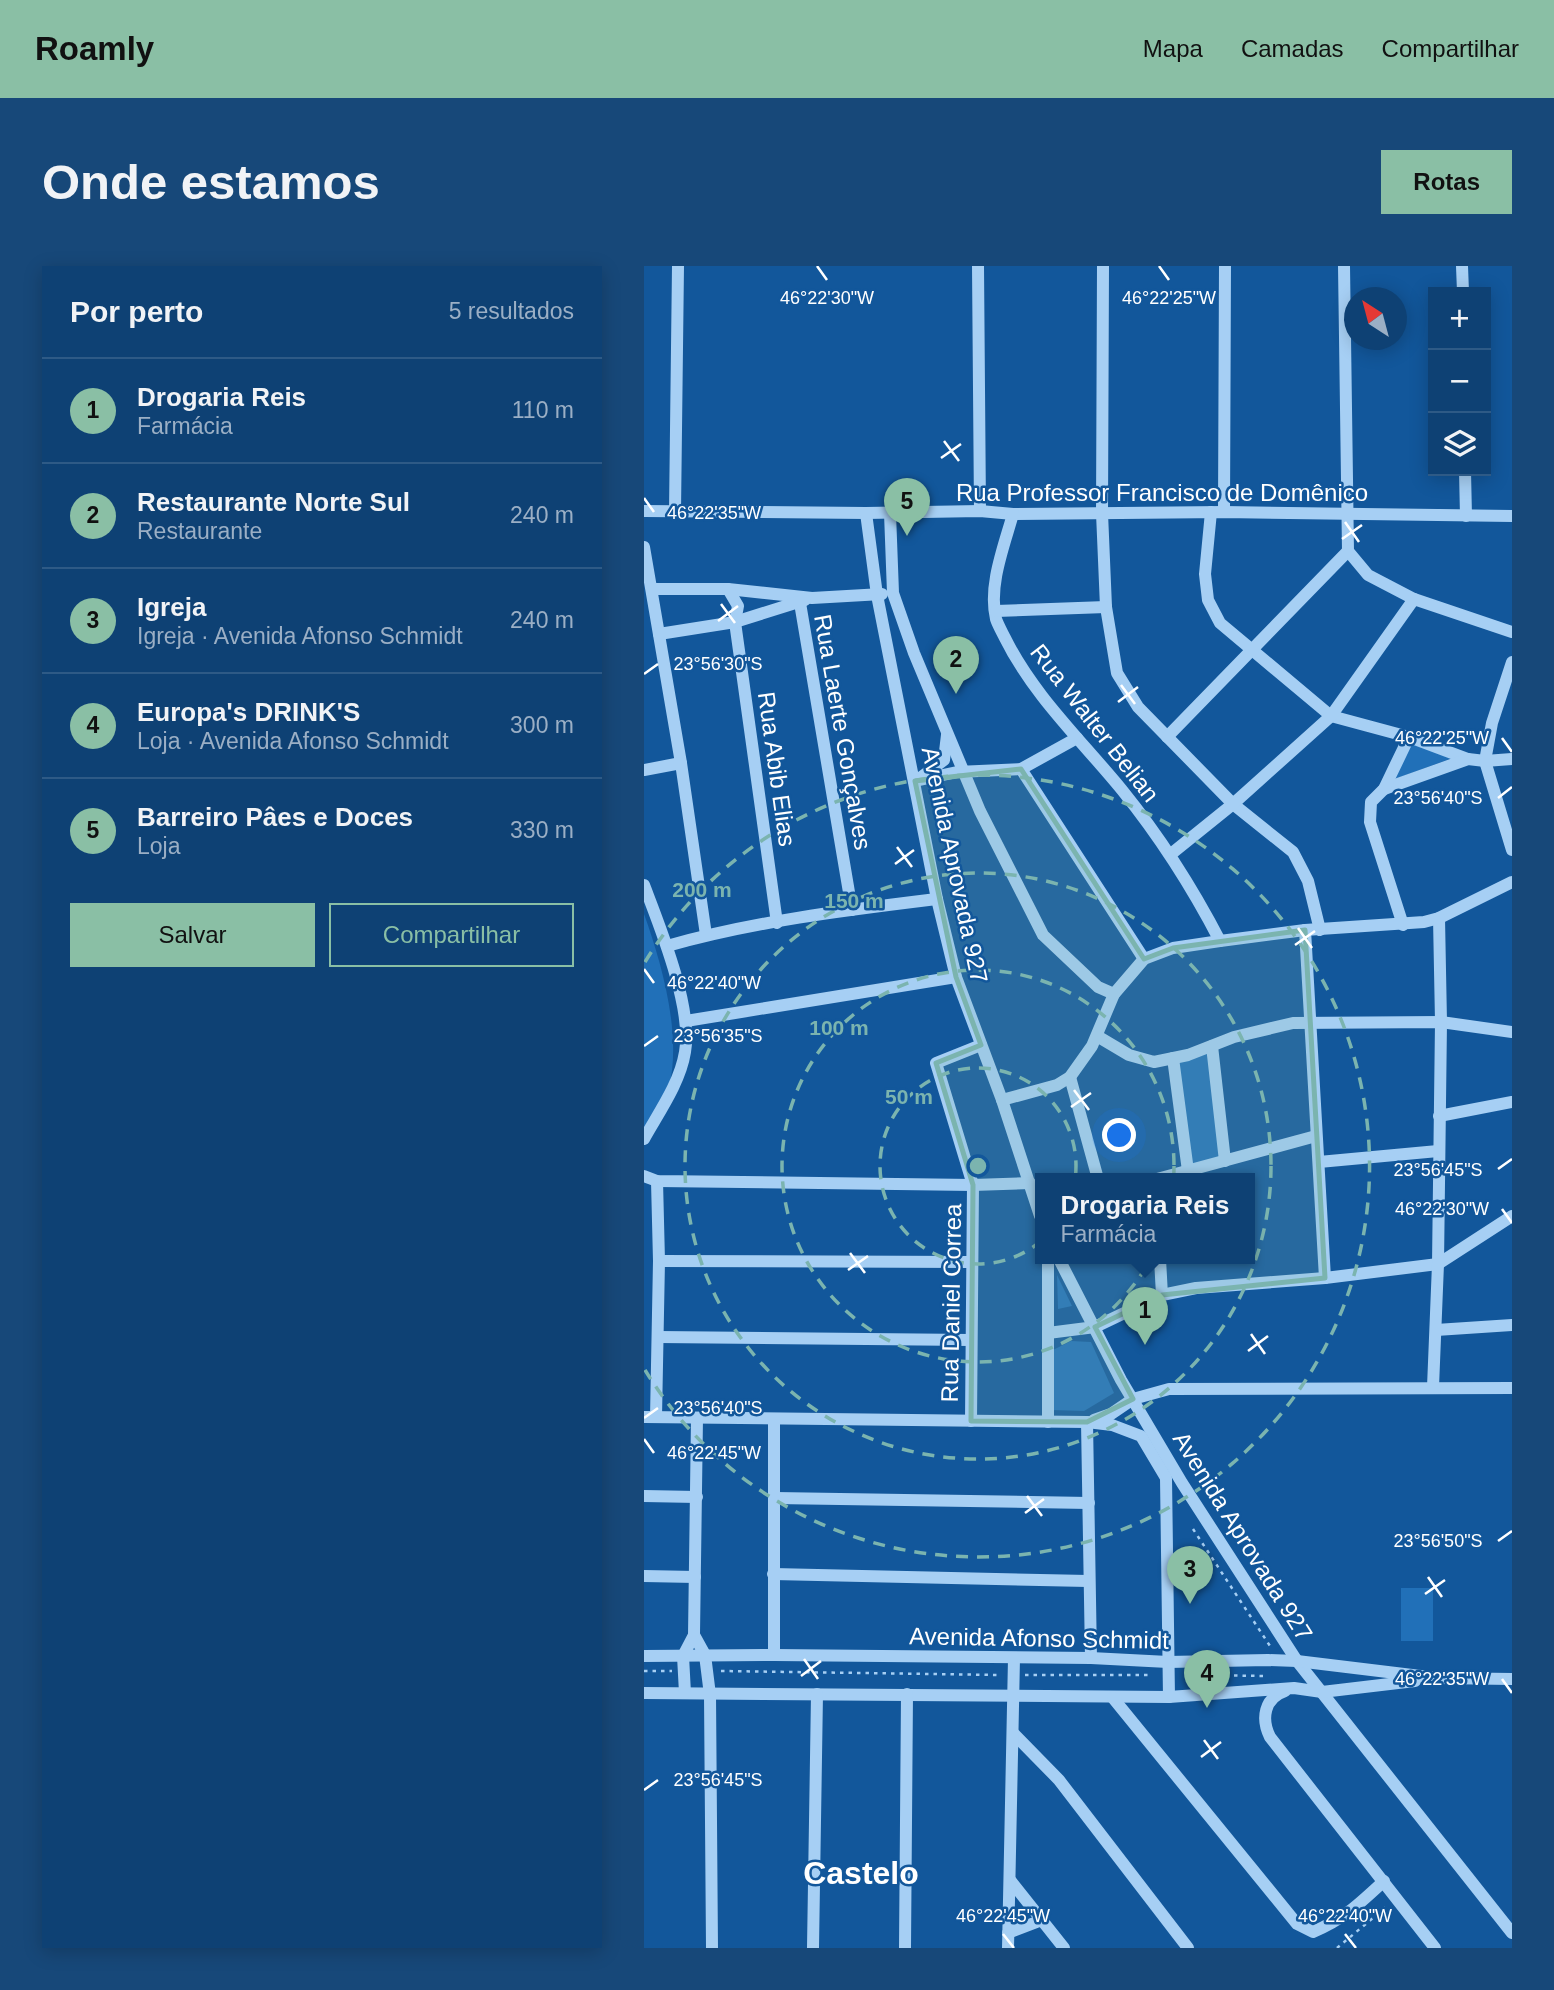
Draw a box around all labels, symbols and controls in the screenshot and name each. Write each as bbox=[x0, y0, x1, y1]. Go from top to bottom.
text: Roamly bbox=[35, 30, 154, 67]
text: Mapa bbox=[1143, 35, 1203, 62]
text: Camadas bbox=[1241, 35, 1344, 62]
text: Compartilhar bbox=[1382, 35, 1519, 62]
button: Rotas bbox=[1381, 150, 1512, 214]
text: Onde estamos bbox=[42, 155, 380, 209]
north arrow bbox=[1344, 287, 1407, 350]
map controls bbox=[1428, 287, 1491, 476]
button: + bbox=[1428, 287, 1491, 350]
text: 46°22'30"W bbox=[780, 288, 874, 308]
text: 46°22'25"W bbox=[1122, 288, 1216, 308]
text: Por perto bbox=[70, 295, 203, 328]
text: 5 resultados bbox=[449, 298, 574, 324]
button: − bbox=[1428, 350, 1491, 413]
text: Drogaria Reis bbox=[137, 382, 306, 412]
text: 1 bbox=[87, 397, 99, 423]
text: 110 m bbox=[512, 397, 574, 423]
text: Farmácia bbox=[137, 413, 233, 439]
button: layers bbox=[1428, 413, 1491, 476]
pin: 5 bbox=[884, 478, 930, 536]
street label: Rua Professor Francisco de Domênico bbox=[956, 479, 1368, 506]
text: Restaurante Norte Sul bbox=[137, 487, 410, 517]
text: 2 bbox=[87, 502, 99, 528]
text: 240 m bbox=[510, 502, 574, 528]
text: 46°22'35"W bbox=[667, 503, 761, 523]
text: Restaurante bbox=[137, 518, 262, 544]
text: Igreja bbox=[137, 592, 206, 622]
text: 3 bbox=[87, 607, 99, 633]
text: 240 m bbox=[510, 607, 574, 633]
street label: Rua Laerte Gonçalves bbox=[809, 612, 877, 852]
text: Igreja · Avenida Afonso Schmidt bbox=[137, 623, 463, 649]
pin: 2 bbox=[933, 636, 979, 694]
street label: Rua Walter Belian bbox=[1025, 639, 1165, 807]
text: 23°56'30"S bbox=[673, 654, 763, 674]
street label: Rua Abib Elias bbox=[753, 690, 801, 848]
text: Europa's DRINK'S bbox=[137, 697, 360, 727]
text: 4 bbox=[87, 712, 99, 738]
text: 300 m bbox=[510, 712, 574, 738]
text: Loja · Avenida Afonso Schmidt bbox=[137, 728, 449, 754]
text: 46°22'25"W bbox=[1395, 728, 1489, 748]
street label: Avenida Aprovada 927 bbox=[917, 744, 993, 986]
text: 23°56'40"S bbox=[1393, 788, 1483, 808]
text: Barreiro Pâes e Doces bbox=[137, 802, 413, 832]
text: 5 bbox=[87, 817, 99, 843]
text: 330 m bbox=[510, 817, 574, 843]
text: Loja bbox=[137, 833, 180, 859]
text: 200 m bbox=[672, 878, 732, 901]
text: 150 m bbox=[824, 889, 884, 912]
button: Salvar bbox=[70, 903, 315, 967]
button: Compartilhar bbox=[329, 903, 574, 967]
text: 46°22'40"W bbox=[667, 973, 761, 993]
text: 100 m bbox=[809, 1016, 869, 1039]
text: 23°56'35"S bbox=[673, 1026, 763, 1046]
text: 50 m bbox=[885, 1085, 933, 1108]
your location bbox=[1102, 1118, 1136, 1152]
centre of rings bbox=[966, 1154, 990, 1178]
text: 23°56'45"S bbox=[1393, 1160, 1483, 1180]
popup bbox=[1035, 1173, 1255, 1264]
text: Drogaria Reis bbox=[1060, 1190, 1230, 1220]
text: 46°22'30"W bbox=[1395, 1199, 1489, 1219]
street label: Rua Daniel Correa bbox=[936, 1203, 966, 1403]
text: Farmácia bbox=[1060, 1221, 1156, 1247]
pin: 1 bbox=[1122, 1287, 1168, 1345]
text: 23°56'40"S bbox=[673, 1398, 763, 1418]
street label: Avenida Aprovada 927 bbox=[1168, 1427, 1318, 1645]
text: 46°22'45"W bbox=[667, 1443, 761, 1463]
text: 23°56'50"S bbox=[1393, 1531, 1483, 1551]
pin: 3 bbox=[1167, 1546, 1213, 1604]
street label: Avenida Afonso Schmidt bbox=[909, 1622, 1169, 1654]
pin: 4 bbox=[1184, 1650, 1230, 1708]
text: 46°22'35"W bbox=[1395, 1669, 1489, 1689]
text: 23°56'45"S bbox=[673, 1770, 763, 1790]
district label: Castelo bbox=[803, 1855, 919, 1891]
text: 46°22'45"W bbox=[956, 1906, 1050, 1926]
text: 46°22'40"W bbox=[1298, 1906, 1392, 1926]

